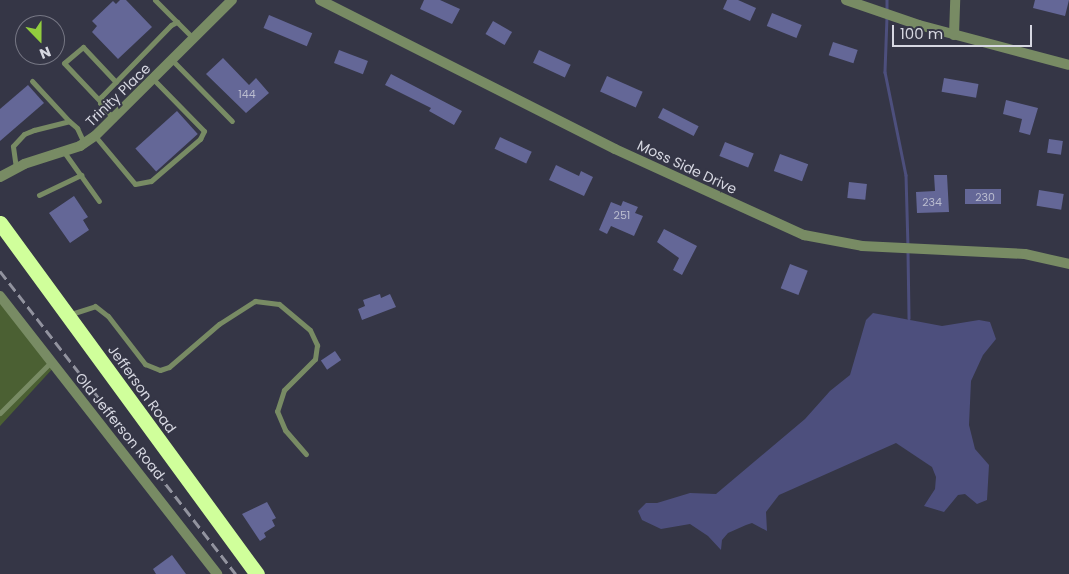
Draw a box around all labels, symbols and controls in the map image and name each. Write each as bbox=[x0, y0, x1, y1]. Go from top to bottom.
north arrow bbox=[15, 15, 65, 65]
scale bar bbox=[894, 15, 1034, 47]
text: 100 m bbox=[900, 23, 943, 44]
text: N bbox=[37, 42, 54, 64]
street label: Trinity Place bbox=[82, 60, 154, 130]
house number: 144 bbox=[238, 87, 256, 101]
street label: Moss Side Drive bbox=[635, 137, 739, 197]
house number: 230 bbox=[975, 190, 995, 204]
house number: 234 bbox=[922, 195, 942, 209]
house number: 251 bbox=[614, 208, 630, 222]
street label: Jefferson Road bbox=[104, 342, 180, 436]
street label: Old Jefferson Road bbox=[72, 369, 168, 483]

